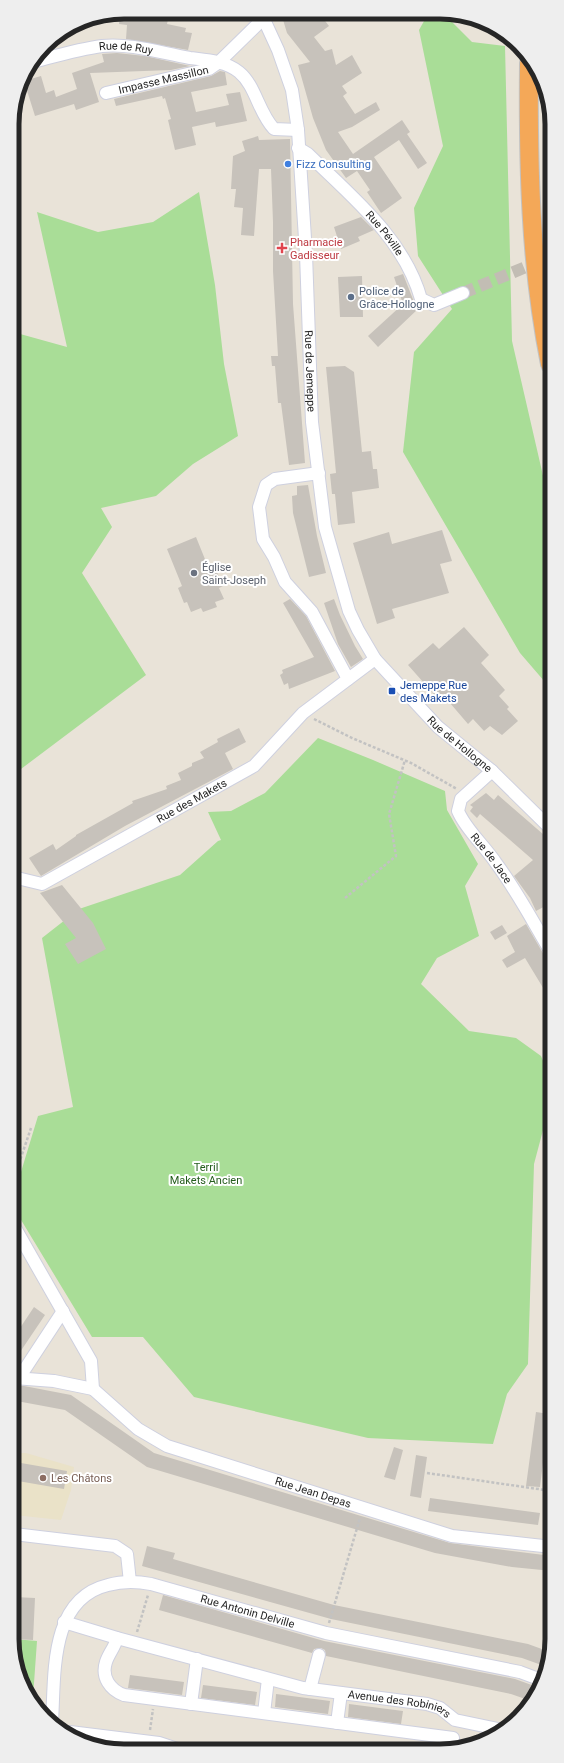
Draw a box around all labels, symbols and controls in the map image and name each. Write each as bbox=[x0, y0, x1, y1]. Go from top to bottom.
street label: Rue de Ruy bbox=[98, 39, 155, 57]
street label: Impasse Massillon bbox=[117, 63, 210, 96]
place label: Fizz Consulting bbox=[296, 158, 371, 171]
marker: Fizz Consulting bbox=[283, 159, 293, 169]
street label: Rue Péville bbox=[363, 208, 406, 258]
place label: Pharmacie Gadisseur bbox=[290, 236, 343, 262]
marker: Pharmacie Gadisseur bbox=[277, 243, 287, 253]
place label: Police de Grâce-Hollogne bbox=[359, 285, 435, 311]
marker: Police de Grâce-Hollogne bbox=[346, 292, 356, 302]
street label: Rue de Jemeppe bbox=[302, 330, 318, 412]
place label: Église Saint-Joseph bbox=[202, 561, 266, 587]
marker: Église Saint-Joseph bbox=[189, 568, 199, 578]
place label: Jemeppe Rue des Makets bbox=[400, 679, 467, 705]
marker: Jemeppe Rue des Makets bbox=[387, 686, 397, 696]
street label: Rue de Hollogne bbox=[425, 713, 495, 775]
street label: Rue des Makets bbox=[154, 776, 229, 825]
street label: Rue de Jace bbox=[468, 830, 515, 886]
park label: Terril Makets Ancien bbox=[170, 1161, 242, 1187]
place label: Les Châtons bbox=[51, 1472, 112, 1485]
marker: Les Châtons bbox=[38, 1473, 48, 1483]
street label: Rue Jean Depas bbox=[273, 1474, 353, 1510]
street label: Rue Antonin Delville bbox=[199, 1592, 296, 1630]
street label: Avenue des Robiniers bbox=[347, 1687, 454, 1721]

